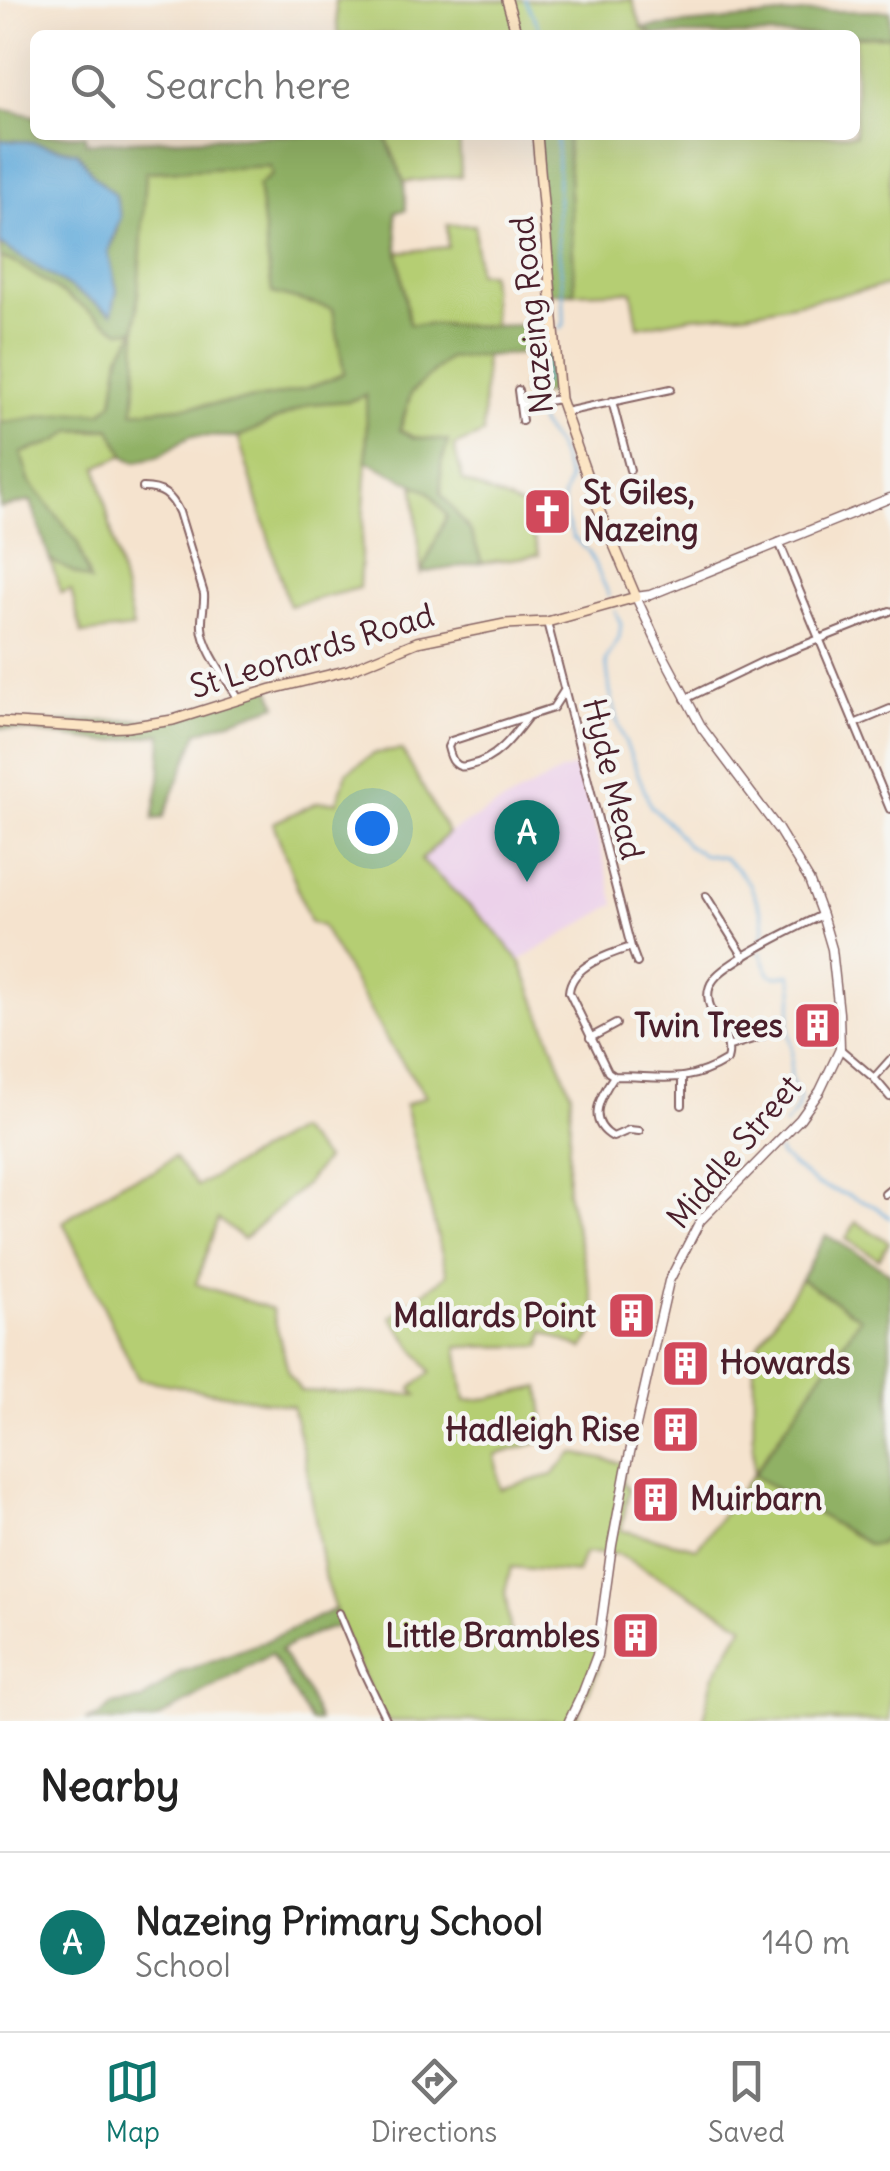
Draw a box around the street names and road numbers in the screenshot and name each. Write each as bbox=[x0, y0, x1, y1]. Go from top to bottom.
street label: Nazeing Road bbox=[501, 214, 562, 416]
street label: St Leonards Road bbox=[185, 594, 439, 707]
street label: Hyde Mead bbox=[574, 694, 653, 864]
street label: Middle Street bbox=[657, 1066, 810, 1237]

